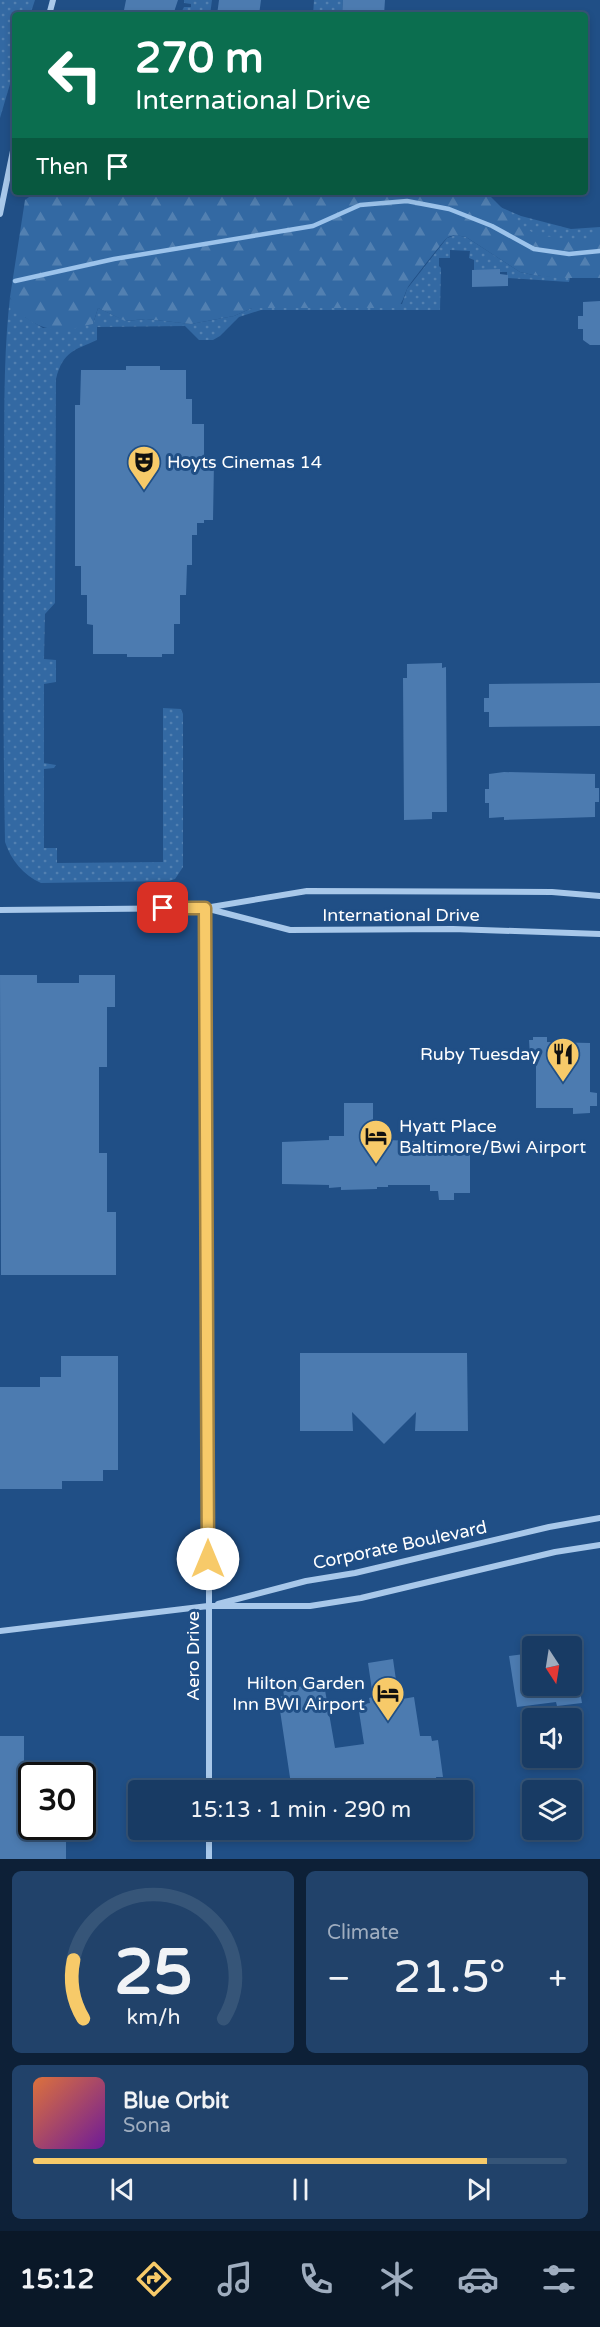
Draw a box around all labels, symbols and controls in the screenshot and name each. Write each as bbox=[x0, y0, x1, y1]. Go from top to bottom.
text: 270 m bbox=[135, 33, 264, 84]
icon: left bbox=[36, 36, 114, 114]
text: International Drive bbox=[135, 84, 371, 117]
icon: arrive bbox=[101, 150, 134, 183]
text: Then bbox=[36, 154, 89, 180]
theatre icon: Hoyts Cinemas 14 bbox=[126, 444, 162, 491]
place label: Hoyts Cinemas 14 bbox=[167, 451, 322, 473]
pin bbox=[137, 882, 188, 933]
icon: arrive bbox=[146, 891, 179, 924]
street label: International Drive bbox=[322, 904, 480, 926]
restaurant icon: Ruby Tuesday bbox=[545, 1036, 581, 1083]
place label: Ruby Tuesday bbox=[420, 1043, 540, 1065]
place label: Hyatt Place Baltimore/Bwi Airport bbox=[399, 1115, 586, 1158]
hotel icon: Hyatt Place Baltimore/Bwi Airport bbox=[358, 1118, 394, 1165]
street label: Corporate Boulevard bbox=[311, 1516, 489, 1574]
position arrow bbox=[176, 1527, 240, 1591]
street label: Aero Drive bbox=[182, 1611, 204, 1701]
north arrow bbox=[522, 1636, 582, 1696]
map controls bbox=[522, 1636, 582, 1840]
place label: Hilton Garden Inn BWI Airport bbox=[232, 1672, 365, 1715]
hotel icon: Hilton Garden Inn BWI Airport bbox=[370, 1675, 406, 1722]
button: sound bbox=[522, 1708, 582, 1768]
speed limit sign: 30 bbox=[18, 1762, 96, 1840]
button: layers bbox=[522, 1780, 582, 1840]
text: 15:13 · 1 min · 290 m bbox=[190, 1797, 411, 1823]
text: Climate bbox=[327, 1921, 399, 1945]
text: 25 bbox=[114, 1936, 192, 2011]
text: 21.5° bbox=[393, 1951, 506, 2005]
text: − bbox=[327, 1959, 351, 1998]
text: + bbox=[548, 1959, 567, 1998]
text: km/h bbox=[126, 2004, 180, 2030]
text: Blue Orbit bbox=[123, 2088, 229, 2114]
text: Sona bbox=[123, 2114, 171, 2138]
icon: previous bbox=[106, 2173, 139, 2206]
icon: pause bbox=[284, 2173, 317, 2206]
icon: next bbox=[462, 2173, 495, 2206]
icon: directions bbox=[133, 2258, 175, 2300]
icon: music bbox=[214, 2258, 256, 2300]
icon: phone bbox=[295, 2258, 337, 2300]
icon: climate bbox=[376, 2258, 418, 2300]
icon: car bbox=[457, 2258, 499, 2300]
icon: filters bbox=[538, 2258, 580, 2300]
text: 15:12 bbox=[20, 2263, 94, 2296]

